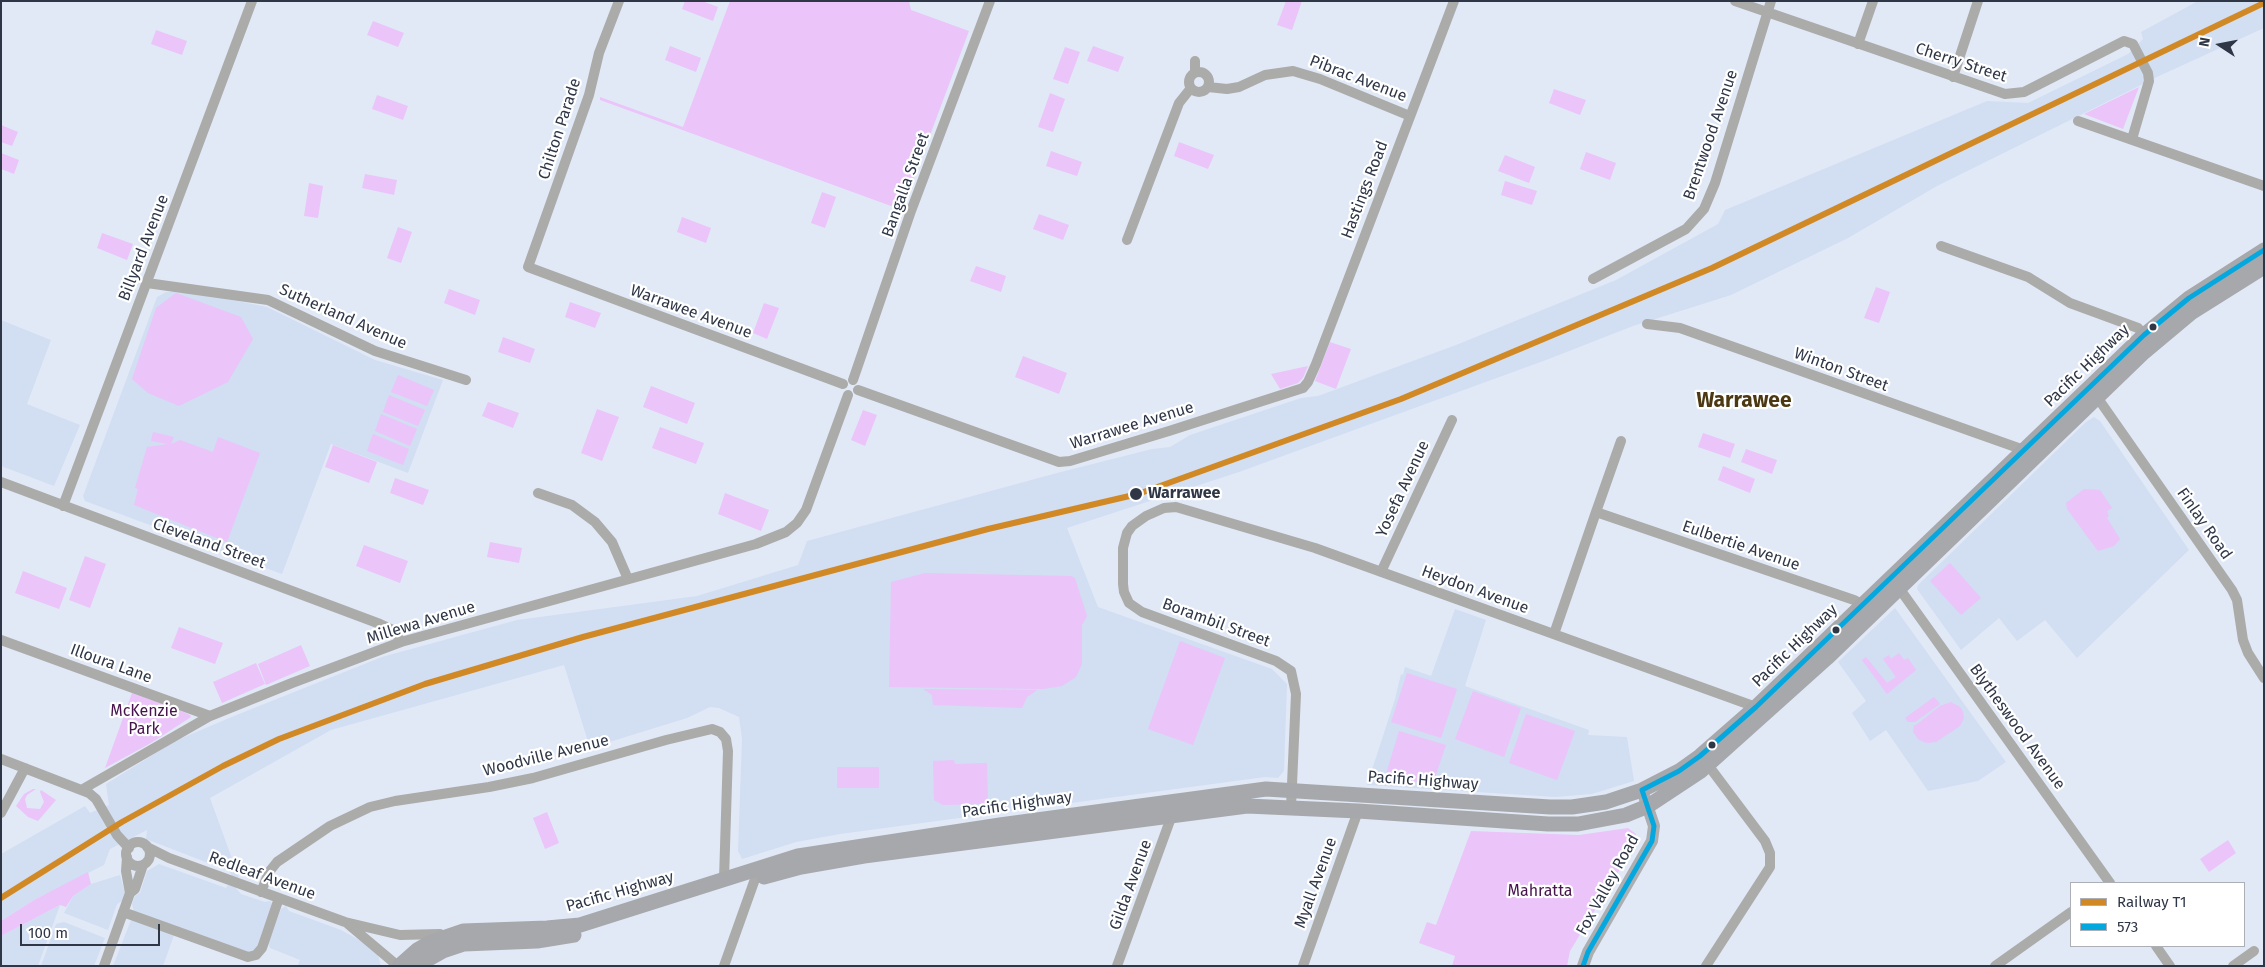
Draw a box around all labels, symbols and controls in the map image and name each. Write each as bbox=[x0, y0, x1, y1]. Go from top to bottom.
north arrow bbox=[2195, 20, 2245, 70]
text: N bbox=[2196, 36, 2214, 48]
street label: Cherry Street bbox=[1913, 39, 2009, 87]
street label: Pibrac Avenue bbox=[1307, 52, 1409, 106]
street label: Brentwood Avenue bbox=[1680, 67, 1742, 203]
street label: Chilton Parade bbox=[535, 76, 585, 182]
street label: Bangalla Street bbox=[878, 130, 934, 240]
street label: Hastings Road bbox=[1338, 138, 1392, 242]
street label: Billyard Avenue bbox=[115, 192, 173, 304]
street label: Sutherland Avenue bbox=[276, 280, 410, 354]
street label: Warrawee Avenue bbox=[628, 281, 754, 343]
street label: Pacific Highway bbox=[2040, 321, 2134, 411]
unlabelled marker bbox=[2148, 322, 2158, 332]
street label: Winton Street bbox=[1791, 344, 1891, 396]
district label: Warrawee bbox=[1696, 388, 1792, 414]
street label: Warrawee Avenue bbox=[1068, 398, 1196, 454]
street label: Yosefa Avenue bbox=[1372, 438, 1434, 540]
place label: Warrawee bbox=[1148, 484, 1220, 504]
street label: Finlay Road bbox=[2172, 484, 2236, 564]
marker: Warrawee bbox=[1128, 486, 1144, 502]
street label: Cleveland Street bbox=[150, 515, 268, 573]
street label: Eulbertie Avenue bbox=[1680, 517, 1802, 575]
street label: Heydon Avenue bbox=[1419, 562, 1531, 618]
street label: Borambil Street bbox=[1159, 595, 1273, 651]
street label: Millewa Avenue bbox=[364, 597, 478, 649]
street label: Pacific Highway bbox=[1748, 601, 1842, 691]
unlabelled marker bbox=[1831, 625, 1841, 635]
street label: Illoura Lane bbox=[67, 640, 155, 688]
street label: Blytheswood Avenue bbox=[1965, 661, 2069, 793]
park label: McKenzie Park bbox=[110, 702, 178, 740]
street label: Woodville Avenue bbox=[481, 731, 611, 781]
unlabelled marker bbox=[1707, 740, 1717, 750]
street label: Pacific Highway bbox=[1367, 768, 1479, 794]
street label: Pacific Highway bbox=[961, 788, 1073, 822]
street label: Fox Valley Road bbox=[1572, 831, 1644, 939]
street label: Myall Avenue bbox=[1291, 835, 1341, 931]
street label: Gilda Avenue bbox=[1106, 837, 1156, 933]
street label: Redleaf Avenue bbox=[206, 848, 318, 904]
street label: Pacific Highway bbox=[564, 867, 676, 917]
park label: Mahratta bbox=[1508, 882, 1572, 902]
legend bbox=[2070, 882, 2245, 947]
text: Railway T1 bbox=[2117, 893, 2187, 911]
scale bar bbox=[22, 914, 162, 946]
text: 573 bbox=[2117, 918, 2138, 936]
text: 100 m bbox=[28, 924, 68, 942]

